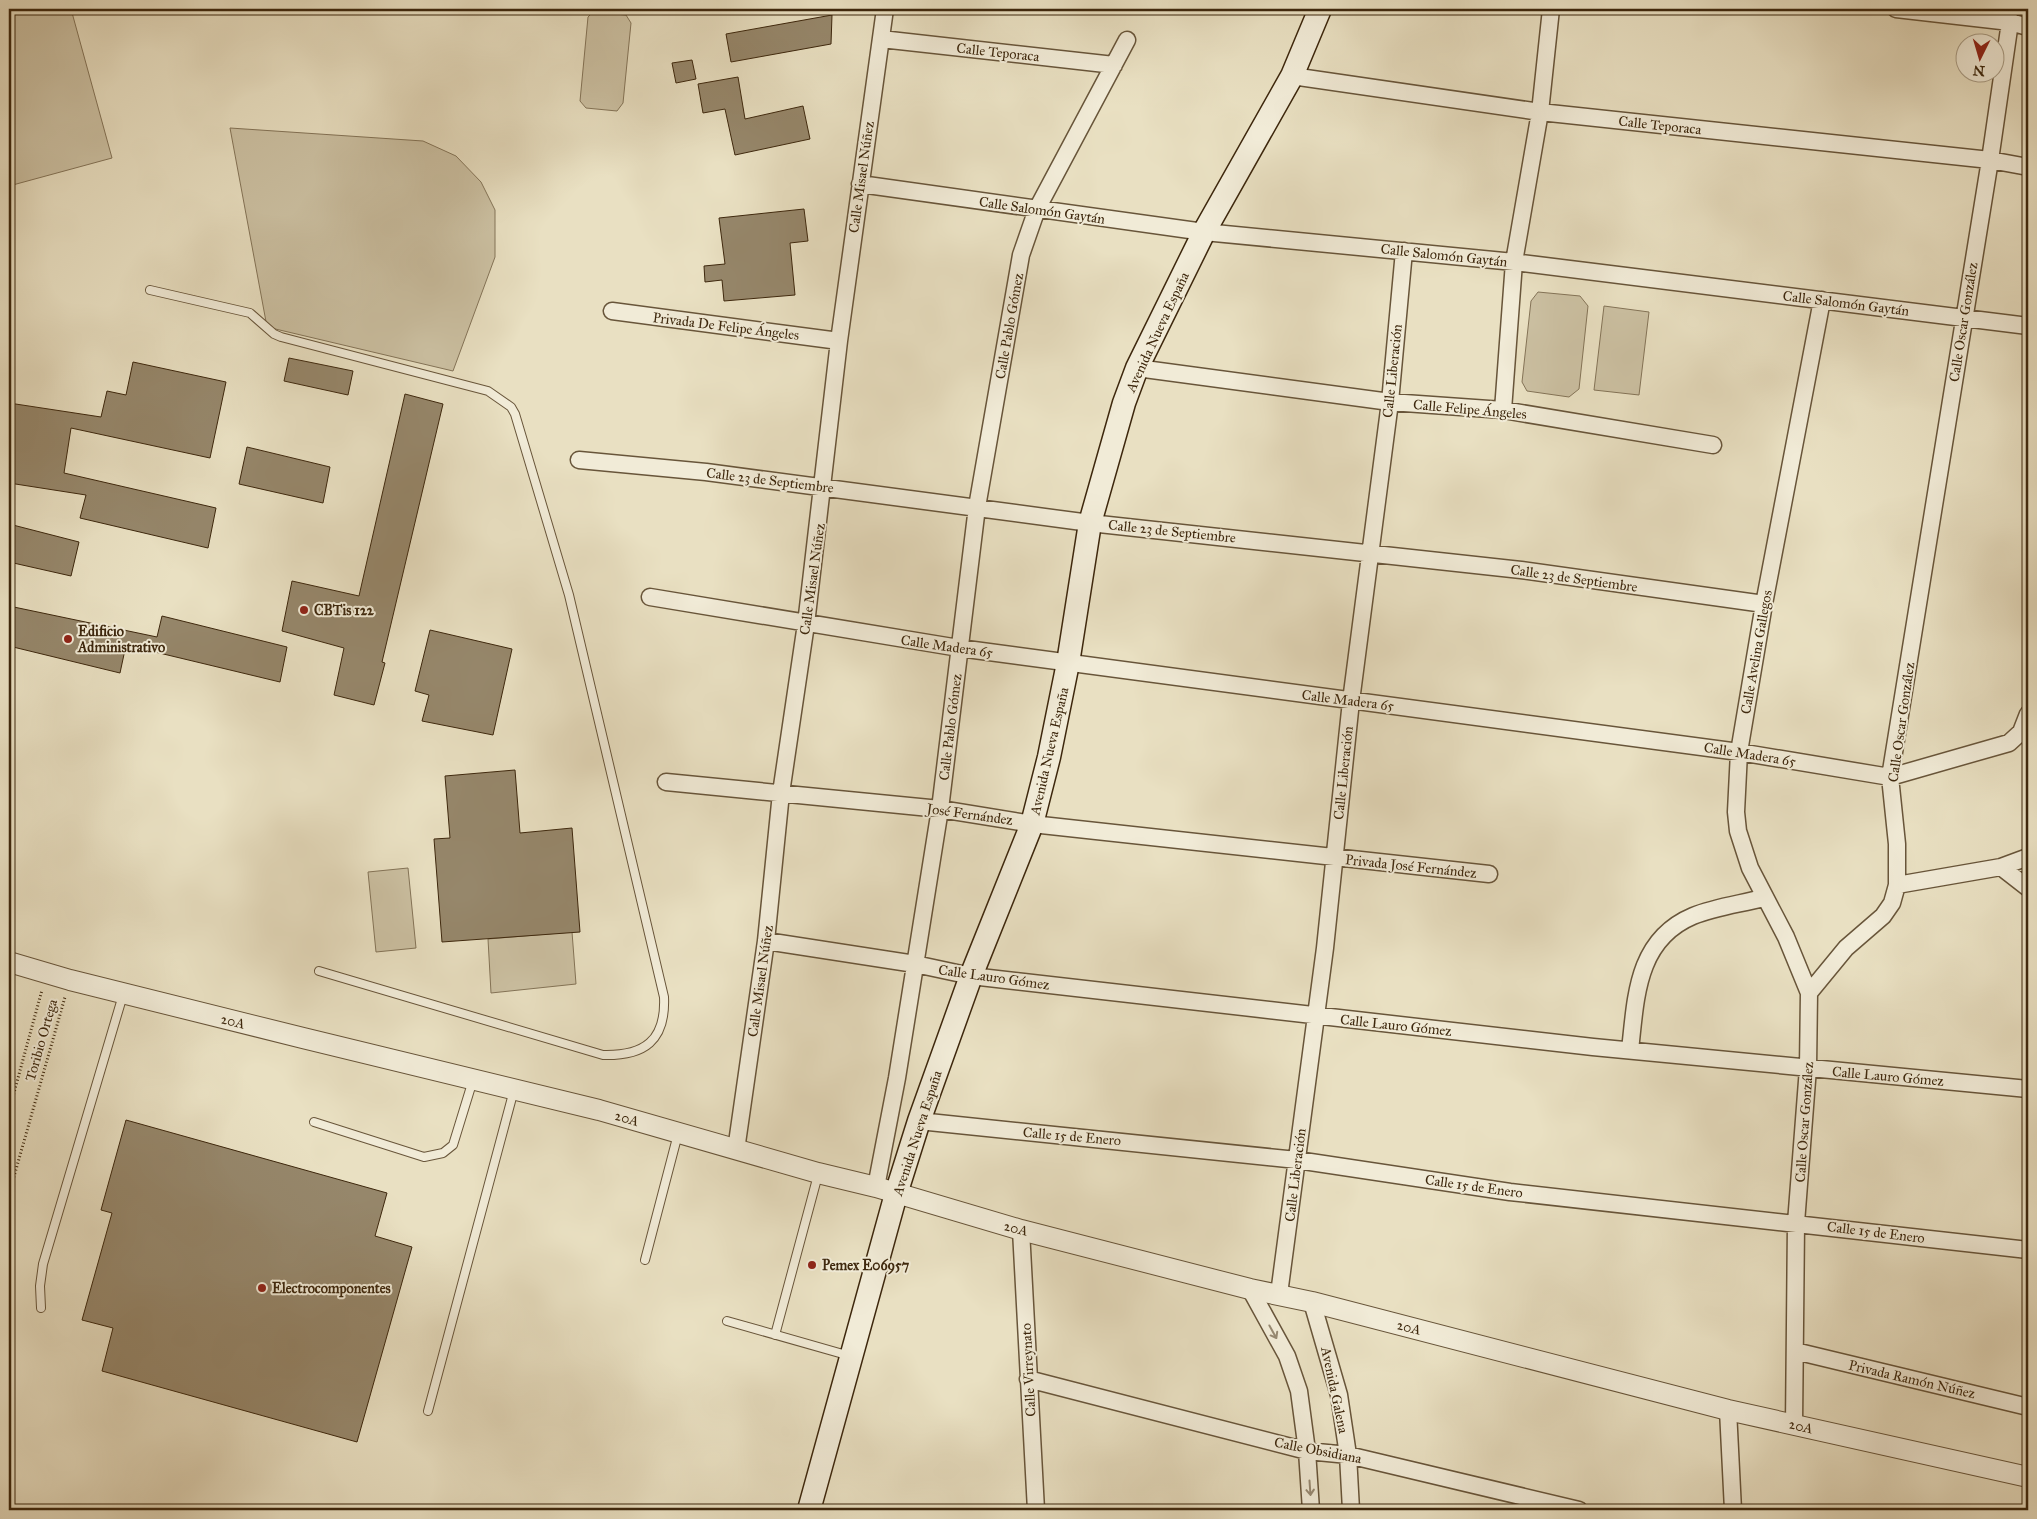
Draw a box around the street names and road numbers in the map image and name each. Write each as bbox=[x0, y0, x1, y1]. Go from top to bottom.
street label: Calle Teporaca bbox=[956, 40, 1040, 65]
street label: Calle Teporaca bbox=[1618, 113, 1702, 138]
street label: Calle Misael Núñez bbox=[845, 120, 878, 234]
street label: Calle Salomón Gaytán bbox=[978, 193, 1106, 228]
street label: Calle Salomón Gaytán bbox=[1380, 240, 1508, 271]
street label: Calle Oscar González bbox=[1946, 260, 1981, 383]
street label: Avenida Nueva España bbox=[1122, 269, 1193, 396]
street label: Calle Pablo Gómez bbox=[992, 271, 1027, 381]
street label: Calle Salomón Gaytán bbox=[1782, 287, 1910, 320]
street label: Privada De Felipe Ángeles bbox=[652, 307, 800, 344]
street label: Calle Liberación bbox=[1379, 323, 1406, 419]
street label: Calle Felipe Ángeles bbox=[1412, 394, 1528, 423]
street label: Calle 23 de Septiembre bbox=[705, 464, 835, 497]
street label: Calle 23 de Septiembre bbox=[1107, 516, 1237, 547]
street label: Calle Misael Núñez bbox=[796, 522, 829, 636]
street label: Calle 23 de Septiembre bbox=[1509, 561, 1639, 596]
street label: Calle Avelina Gallegos bbox=[1737, 589, 1776, 715]
street label: Calle Madera 65 bbox=[900, 632, 995, 661]
street label: Calle Oscar González bbox=[1885, 660, 1918, 783]
street label: Calle Pablo Gómez bbox=[936, 672, 966, 781]
street label: Avenida Nueva España bbox=[1026, 685, 1072, 818]
street label: Calle Madera 65 bbox=[1301, 686, 1396, 715]
street label: Calle Liberación bbox=[1330, 725, 1357, 821]
street label: Calle Madera 65 bbox=[1703, 739, 1798, 770]
street label: José Fernández bbox=[924, 800, 1015, 830]
street label: Privada José Fernández bbox=[1344, 851, 1478, 883]
street label: Calle Misael Núñez bbox=[744, 924, 777, 1038]
street label: Calle Lauro Gómez bbox=[937, 961, 1051, 994]
street label: Toribio Ortega bbox=[22, 997, 61, 1083]
street label: 20A bbox=[219, 1010, 247, 1033]
street label: Calle Lauro Gómez bbox=[1339, 1011, 1453, 1040]
street label: Calle Oscar González bbox=[1792, 1061, 1817, 1183]
street label: Calle Lauro Gómez bbox=[1831, 1063, 1945, 1090]
street label: Avenida Nueva España bbox=[889, 1068, 946, 1199]
street label: 20A bbox=[613, 1107, 642, 1130]
street label: Calle 15 de Enero bbox=[1022, 1124, 1122, 1149]
street label: Calle Liberación bbox=[1281, 1127, 1310, 1223]
street label: Calle 15 de Enero bbox=[1424, 1171, 1524, 1202]
street label: 20A bbox=[1002, 1217, 1030, 1240]
street label: Calle 15 de Enero bbox=[1826, 1218, 1926, 1247]
street label: 20A bbox=[1395, 1316, 1423, 1339]
street label: Calle Virreynato bbox=[1018, 1323, 1039, 1417]
street label: Avenida Galena bbox=[1317, 1344, 1352, 1435]
street label: Privada Ramón Núñez bbox=[1847, 1357, 1977, 1402]
street label: 20A bbox=[1787, 1415, 1815, 1438]
street label: Calle Obsidiana bbox=[1273, 1434, 1363, 1467]

